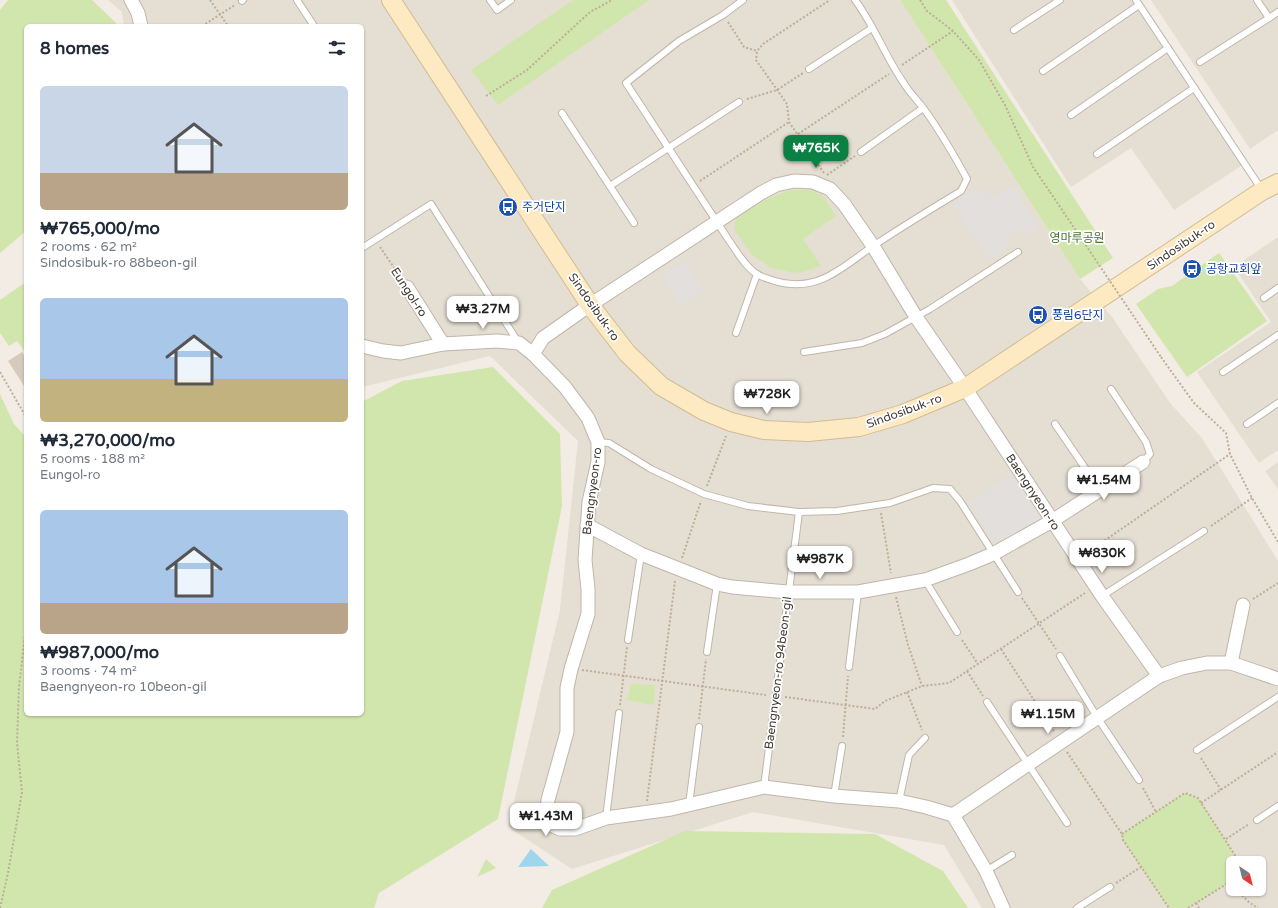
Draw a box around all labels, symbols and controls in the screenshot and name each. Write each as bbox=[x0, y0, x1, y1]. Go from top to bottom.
icon: filters bbox=[326, 37, 348, 59]
text: 8 homes bbox=[40, 38, 109, 59]
icon: home bbox=[158, 112, 230, 184]
pin: ₩765K bbox=[788, 135, 844, 169]
text: ₩765K bbox=[792, 140, 840, 156]
bus stop icon: 주거단지 bbox=[497, 196, 519, 218]
place label: 주거단지 bbox=[522, 200, 566, 214]
street label: Sindosibuk-ro bbox=[1144, 217, 1218, 273]
text: ₩765,000/mo bbox=[40, 218, 160, 239]
park label: 영마루공원 bbox=[1049, 231, 1105, 245]
text: 2 rooms · 62 m² bbox=[40, 239, 137, 255]
text: Sindosibuk-ro 88beon-gil bbox=[40, 255, 197, 271]
bus stop icon: 공항교회앞 bbox=[1181, 258, 1203, 280]
place label: 공항교회앞 bbox=[1206, 262, 1261, 276]
street label: Eungol-ro bbox=[388, 265, 430, 319]
street label: Sindosibuk-ro bbox=[566, 271, 622, 343]
pin: ₩3.27M bbox=[450, 296, 516, 330]
text: ₩3.27M bbox=[456, 301, 510, 317]
bus stop icon: 풍림6단지 bbox=[1027, 304, 1049, 326]
place label: 풍림6단지 bbox=[1052, 308, 1104, 322]
icon: home bbox=[158, 324, 230, 396]
pin: ₩728K bbox=[739, 381, 795, 415]
text: ₩728K bbox=[743, 386, 791, 402]
street label: Sindosibuk-ro bbox=[864, 391, 944, 431]
text: ₩3,270,000/mo bbox=[40, 430, 175, 451]
street label: Baengnyeon-ro bbox=[580, 446, 604, 536]
text: 5 rooms · 188 m² bbox=[40, 451, 145, 467]
street label: Baengnyeon-ro bbox=[1003, 451, 1063, 533]
text: Eungol-ro bbox=[40, 467, 101, 483]
pin: ₩1.54M bbox=[1071, 467, 1137, 501]
text: ₩1.54M bbox=[1077, 472, 1131, 488]
icon: home bbox=[158, 536, 230, 608]
pin: ₩830K bbox=[1074, 540, 1130, 574]
text: ₩830K bbox=[1078, 545, 1126, 561]
pin: ₩987K bbox=[792, 546, 848, 580]
text: ₩987K bbox=[796, 551, 844, 567]
street label: Baengnyeon-ro 94beon-gil bbox=[762, 596, 794, 750]
text: ₩987,000/mo bbox=[40, 642, 159, 663]
text: 3 rooms · 74 m² bbox=[40, 663, 137, 679]
text: Baengnyeon-ro 10beon-gil bbox=[40, 679, 207, 695]
pin: ₩1.15M bbox=[1015, 701, 1081, 735]
text: ₩1.15M bbox=[1021, 706, 1075, 722]
pin: ₩1.43M bbox=[513, 803, 579, 837]
text: ₩1.43M bbox=[519, 808, 573, 824]
north arrow bbox=[1226, 856, 1266, 896]
map controls bbox=[1226, 856, 1266, 896]

